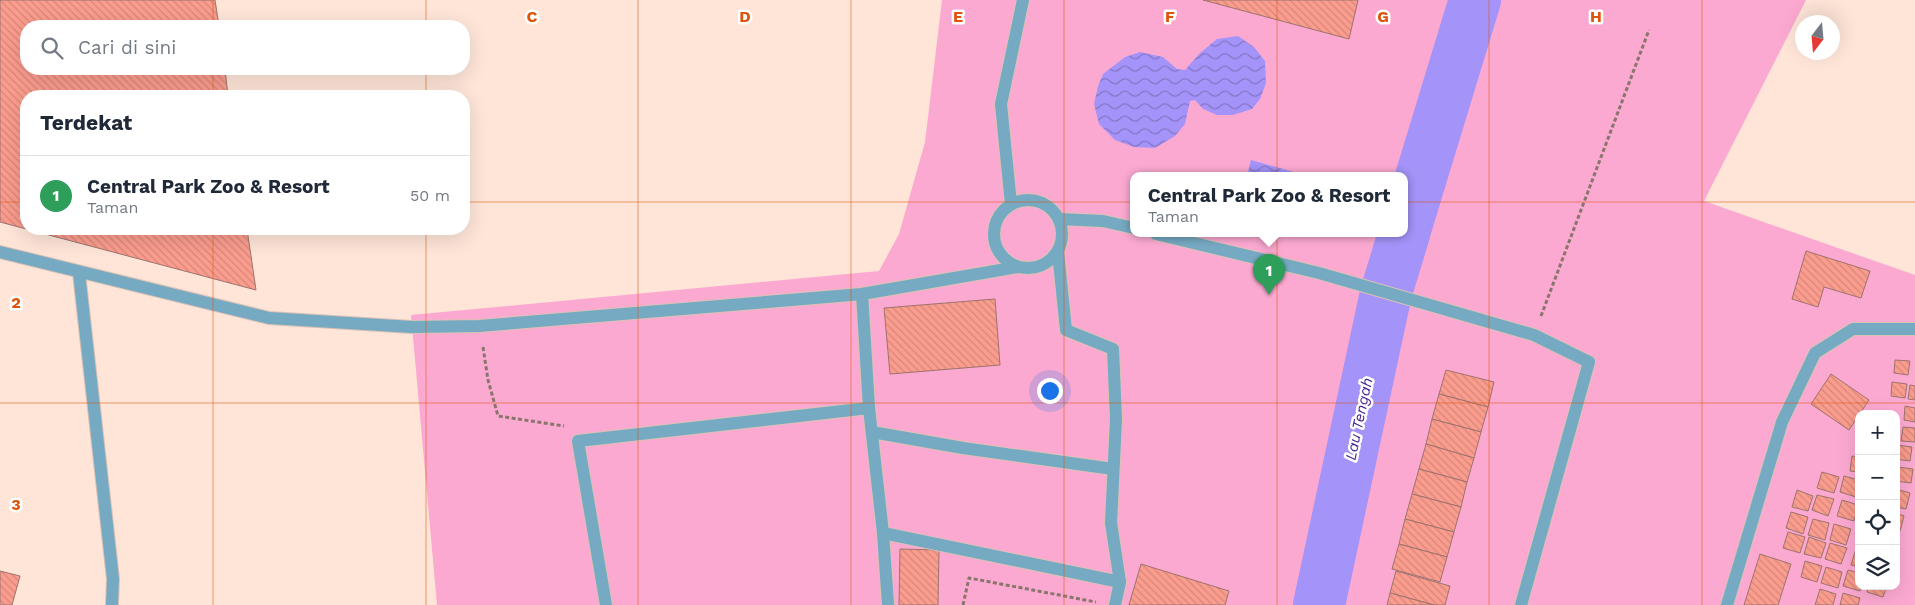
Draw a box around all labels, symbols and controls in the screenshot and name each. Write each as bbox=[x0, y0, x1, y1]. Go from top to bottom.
text: C bbox=[527, 7, 538, 26]
text: D bbox=[739, 7, 751, 26]
text: E bbox=[953, 7, 963, 26]
text: F bbox=[1165, 7, 1175, 26]
text: G bbox=[1377, 7, 1389, 26]
text: H bbox=[1590, 7, 1602, 26]
north arrow bbox=[1795, 15, 1840, 60]
search box bbox=[20, 20, 470, 75]
icon: search bbox=[38, 34, 66, 62]
text: Cari di sini bbox=[78, 36, 176, 59]
text: Terdekat bbox=[40, 110, 132, 135]
popup bbox=[1130, 172, 1408, 237]
text: Central Park Zoo & Resort bbox=[87, 175, 330, 198]
text: Central Park Zoo & Resort bbox=[1148, 184, 1390, 207]
text: 1 bbox=[53, 186, 59, 205]
text: 50 m bbox=[410, 186, 450, 205]
text: Taman bbox=[87, 198, 138, 217]
text: Taman bbox=[1148, 207, 1199, 226]
pin: 1 bbox=[1253, 254, 1285, 295]
text: 2 bbox=[11, 293, 21, 312]
water label: Lau Tengah bbox=[1341, 376, 1377, 462]
your location bbox=[1037, 378, 1063, 404]
map controls bbox=[1855, 410, 1900, 590]
button: + bbox=[1855, 410, 1900, 455]
button: − bbox=[1855, 455, 1900, 500]
text: 3 bbox=[11, 495, 21, 514]
button: locate bbox=[1855, 500, 1900, 545]
button: layers bbox=[1855, 545, 1900, 590]

